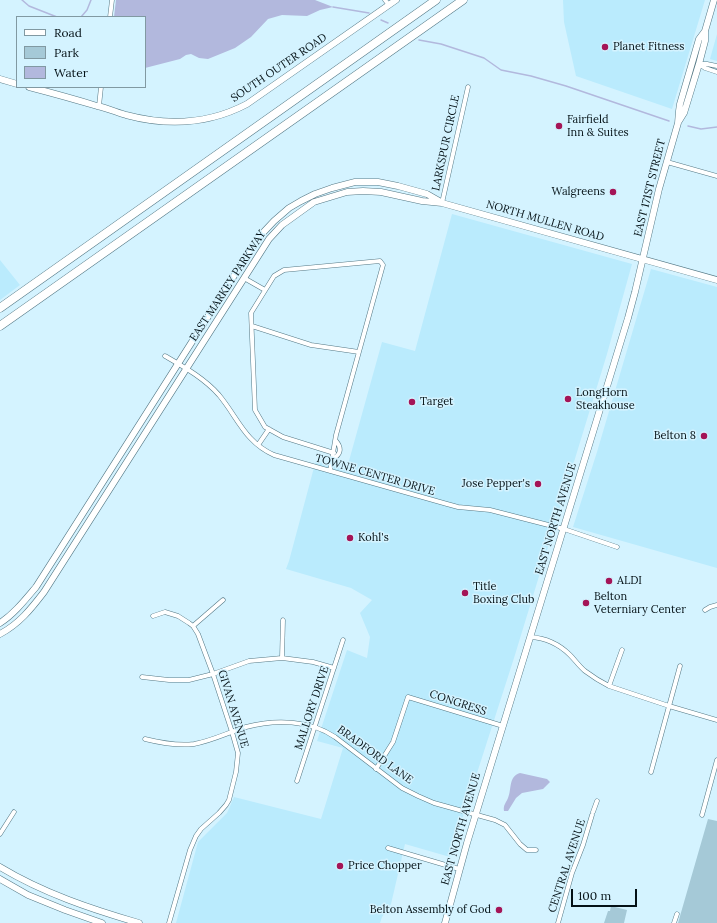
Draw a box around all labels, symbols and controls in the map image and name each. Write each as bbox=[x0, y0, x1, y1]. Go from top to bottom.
legend bbox=[16, 16, 146, 88]
text: Road bbox=[54, 25, 82, 40]
street label: SOUTH OUTER ROAD bbox=[229, 31, 329, 105]
place label: Planet Fitness bbox=[613, 40, 684, 54]
marker: Planet Fitness bbox=[600, 42, 610, 52]
text: Park bbox=[54, 45, 79, 60]
text: Water bbox=[54, 65, 88, 80]
street label: LARKSPUR CIRCLE bbox=[429, 94, 463, 192]
place label: Fairfield Inn & Suites bbox=[567, 113, 629, 139]
marker: Fairfield Inn & Suites bbox=[554, 121, 564, 131]
street label: EAST 171ST STREET bbox=[631, 138, 669, 238]
place label: Walgreens bbox=[551, 185, 605, 199]
marker: Walgreens bbox=[608, 187, 618, 197]
street label: NORTH MULLEN ROAD bbox=[484, 198, 606, 244]
street label: EAST MARKEY PARKWAY bbox=[187, 228, 269, 344]
place label: LongHorn Steakhouse bbox=[576, 386, 635, 412]
marker: LongHorn Steakhouse bbox=[563, 394, 573, 404]
place label: Target bbox=[420, 395, 453, 409]
marker: Target bbox=[407, 397, 417, 407]
place label: Belton 8 bbox=[654, 429, 696, 443]
marker: Belton 8 bbox=[699, 431, 709, 441]
street label: TOWNE CENTER DRIVE bbox=[314, 452, 436, 498]
street label: EAST NORTH AVENUE bbox=[533, 461, 579, 577]
place label: Jose Pepper's bbox=[462, 477, 530, 491]
marker: Jose Pepper's bbox=[533, 479, 543, 489]
place label: Kohl's bbox=[358, 531, 389, 545]
marker: Kohl's bbox=[345, 533, 355, 543]
place label: ALDI bbox=[617, 574, 642, 588]
marker: ALDI bbox=[604, 576, 614, 586]
place label: Title Boxing Club bbox=[473, 580, 534, 606]
marker: Title Boxing Club bbox=[460, 588, 470, 598]
place label: Belton Veterniary Center bbox=[594, 590, 686, 616]
marker: Belton Veterniary Center bbox=[581, 598, 591, 608]
street label: MALLORY DRIVE bbox=[292, 664, 332, 752]
street label: GIVAN AVENUE bbox=[215, 668, 251, 750]
street label: CONGRESS bbox=[428, 688, 488, 718]
street label: BRADFORD LANE bbox=[335, 723, 415, 787]
street label: EAST NORTH AVENUE bbox=[439, 771, 483, 887]
street label: CENTRAL AVENUE bbox=[546, 818, 588, 914]
place label: Price Chopper bbox=[348, 859, 422, 873]
marker: Price Chopper bbox=[335, 861, 345, 871]
scale bar bbox=[573, 881, 639, 907]
text: 100 m bbox=[578, 888, 611, 903]
place label: Belton Assembly of God bbox=[370, 903, 491, 917]
marker: Belton Assembly of God bbox=[494, 905, 504, 915]

